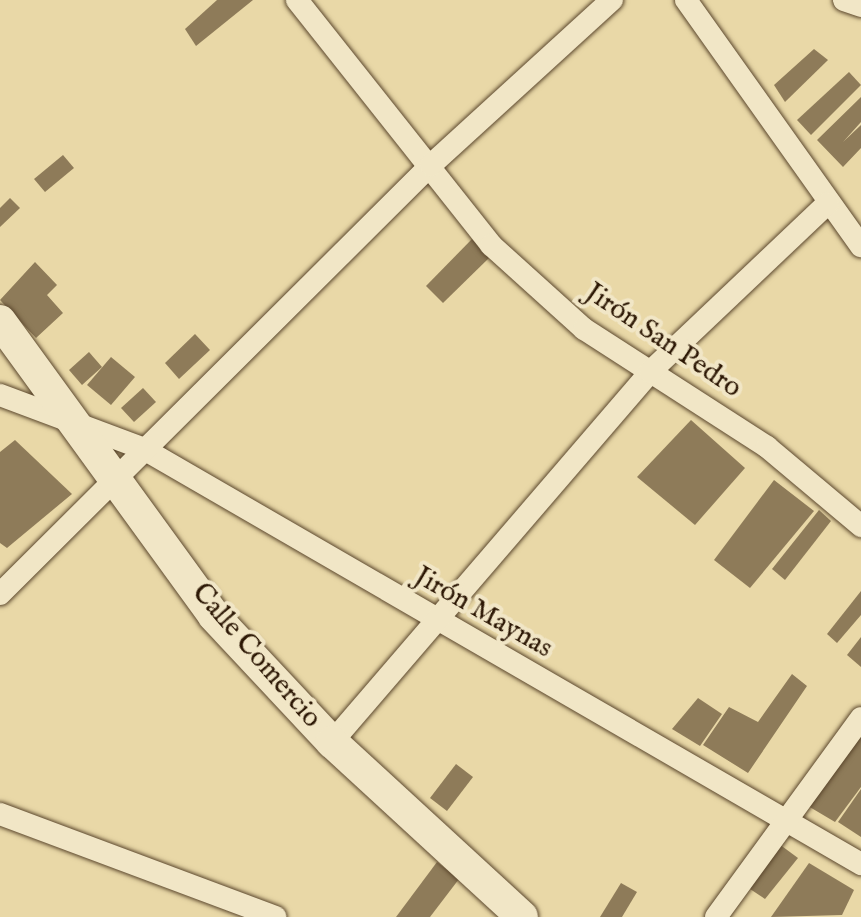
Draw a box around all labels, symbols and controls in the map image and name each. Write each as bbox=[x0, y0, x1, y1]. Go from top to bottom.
street label: Jirón San Pedro bbox=[578, 276, 748, 406]
street label: Jirón Maynas bbox=[408, 560, 558, 666]
street label: Calle Comercio bbox=[184, 577, 328, 735]

